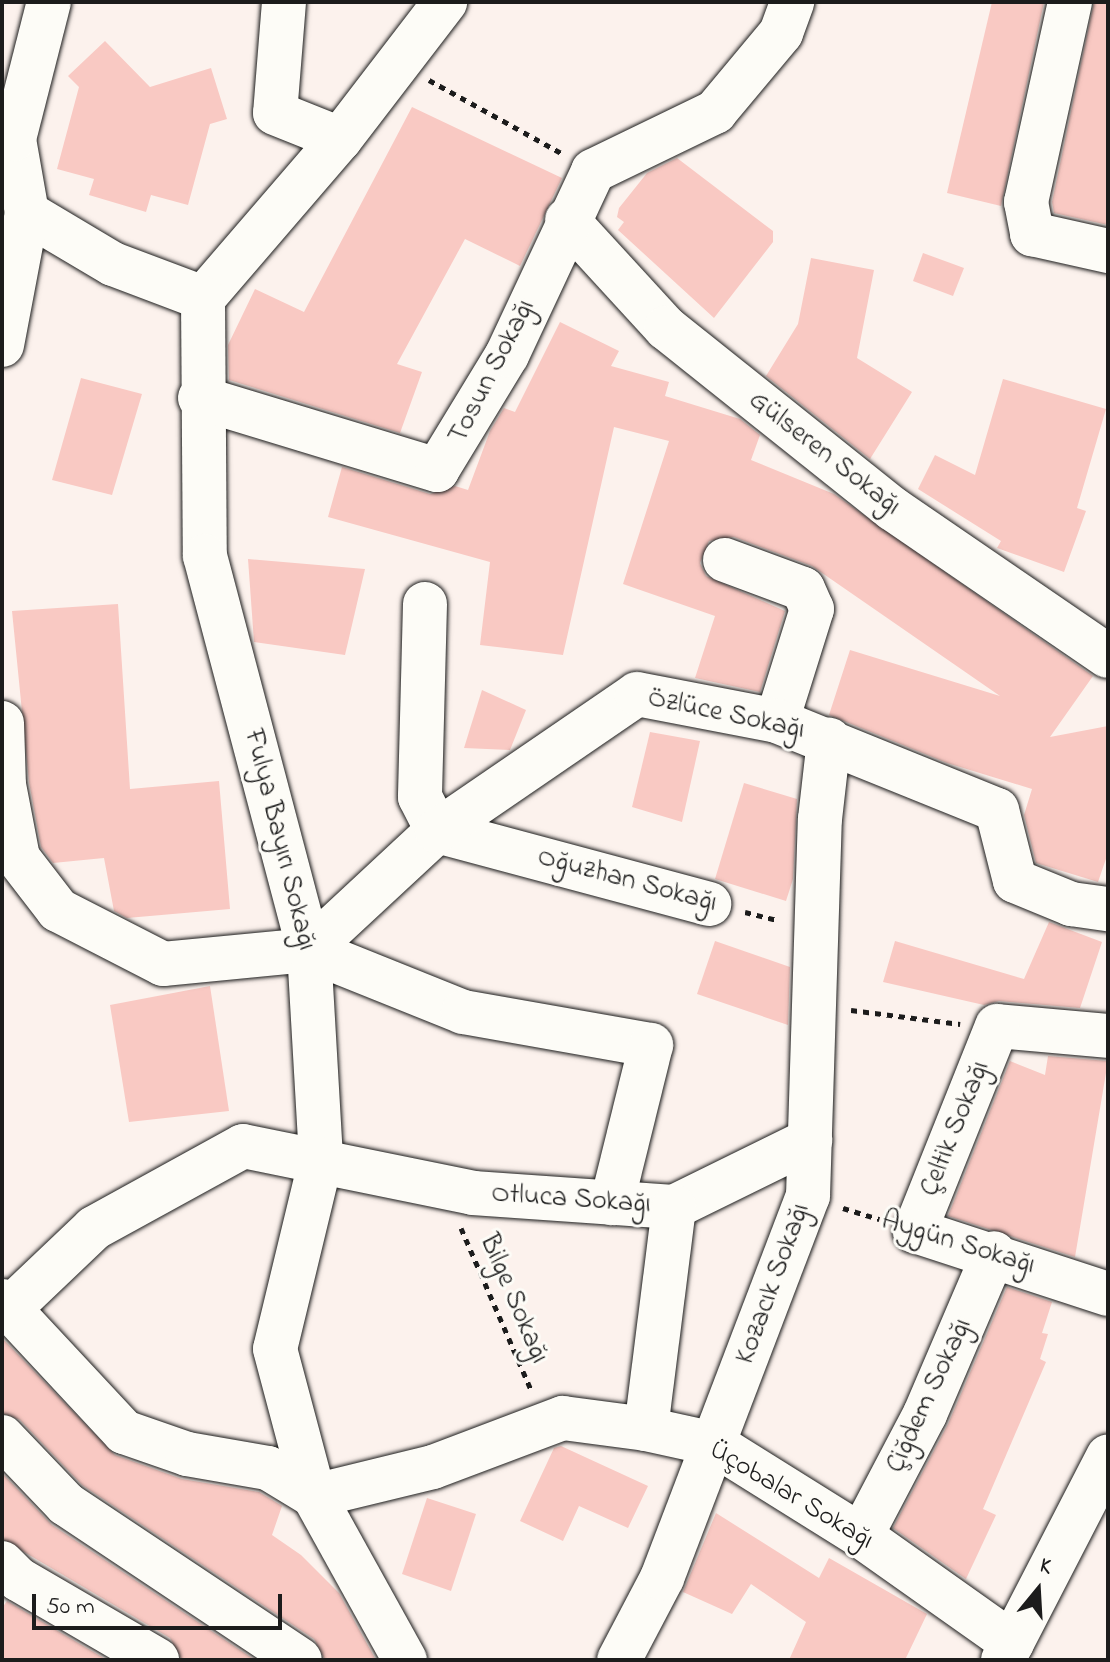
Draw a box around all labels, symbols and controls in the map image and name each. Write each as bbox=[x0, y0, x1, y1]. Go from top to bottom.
street label: Tosun Sokağı bbox=[442, 294, 544, 450]
street label: Gülseren Sokağı bbox=[741, 384, 907, 524]
street label: Özlüce Sokağı bbox=[645, 682, 807, 748]
street label: Fulya Bayırı Sokağı bbox=[235, 726, 323, 954]
street label: Oğuzhan Sokağı bbox=[533, 841, 721, 921]
street label: Çeltik Sokağı bbox=[914, 1056, 998, 1202]
street label: Otluca Sokağı bbox=[490, 1178, 652, 1222]
street label: Kozacık Sokağı bbox=[729, 1199, 819, 1369]
street label: Aygün Sokağı bbox=[877, 1205, 1039, 1283]
street label: Bilge Sokağı bbox=[471, 1229, 555, 1369]
street label: Çiğdem Sokağı bbox=[880, 1313, 980, 1479]
street label: Üçobalar Sokağı bbox=[703, 1434, 879, 1558]
north arrow bbox=[998, 1550, 1078, 1630]
text: K bbox=[1035, 1550, 1055, 1584]
scale bar bbox=[36, 1578, 286, 1628]
text: 50 m bbox=[46, 1590, 95, 1625]

